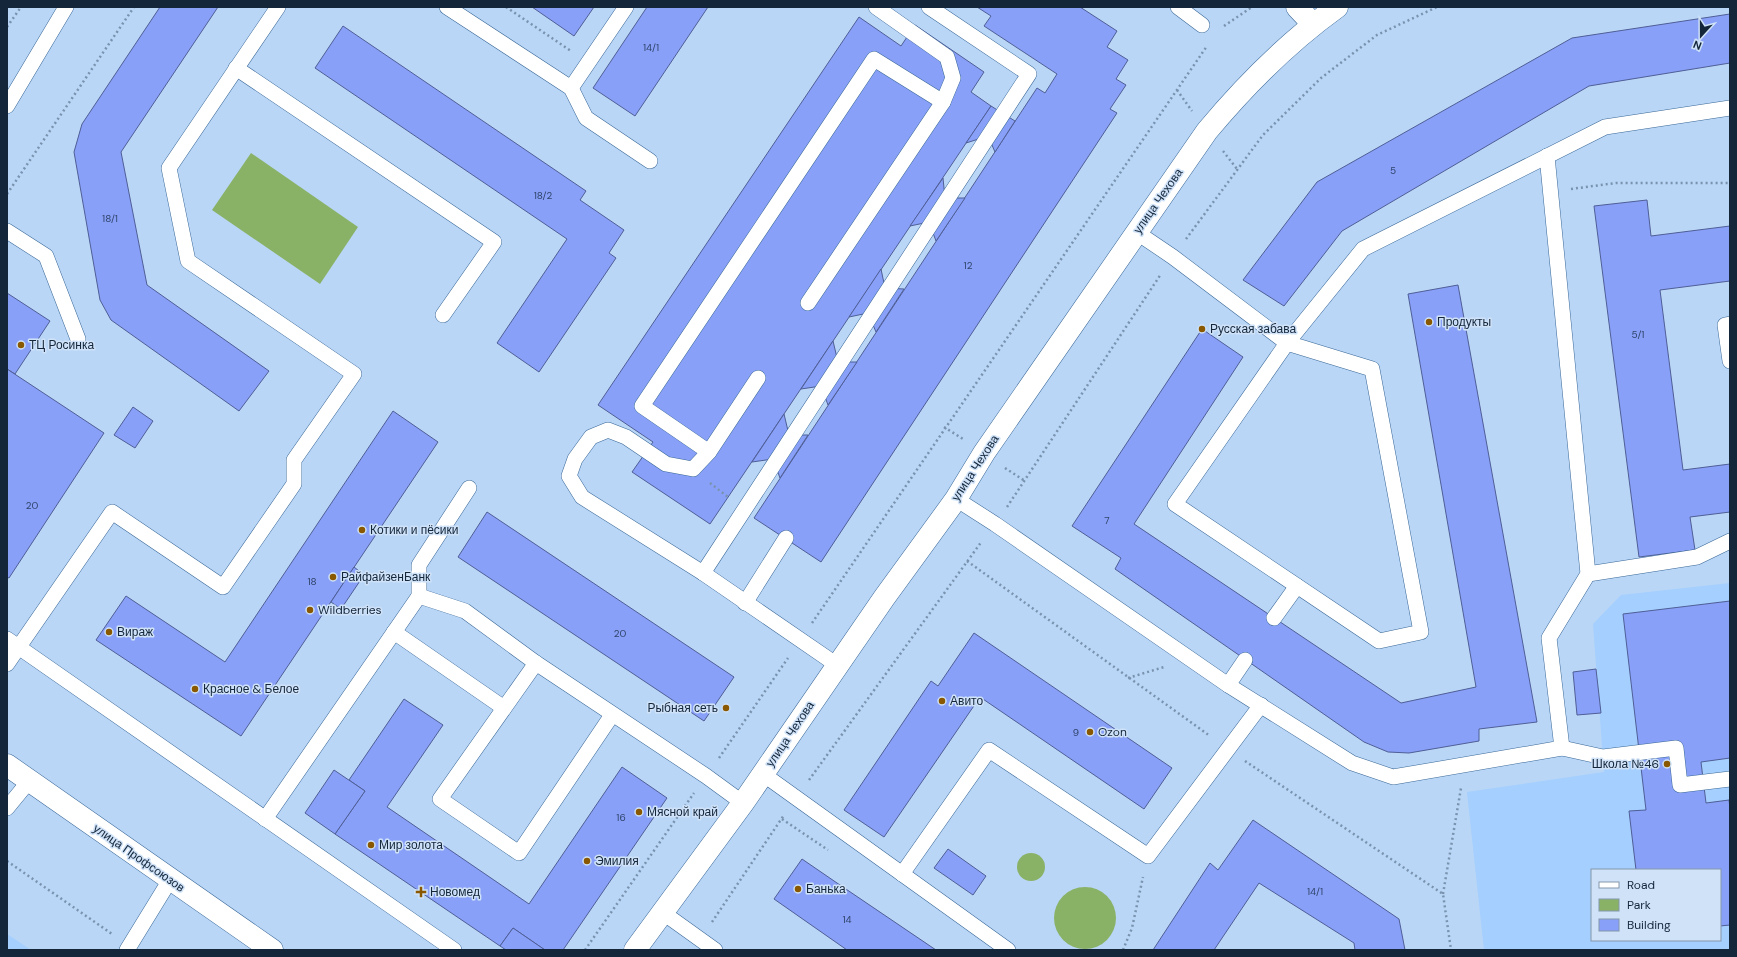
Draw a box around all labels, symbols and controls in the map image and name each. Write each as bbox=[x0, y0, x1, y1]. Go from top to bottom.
north arrow bbox=[1681, 16, 1721, 56]
text: N bbox=[1691, 37, 1704, 53]
house number: 14/1 bbox=[643, 41, 659, 54]
house number: 5 bbox=[1390, 164, 1396, 177]
street label: улица Чехова bbox=[1130, 165, 1187, 237]
house number: 18/2 bbox=[534, 189, 553, 202]
house number: 18/1 bbox=[102, 212, 118, 225]
house number: 12 bbox=[964, 259, 973, 272]
place label: Продукты bbox=[1437, 314, 1491, 330]
marker: Продукты bbox=[1424, 317, 1434, 327]
place label: Русская забава bbox=[1210, 321, 1296, 337]
marker: Русская забава bbox=[1197, 324, 1207, 334]
house number: 5/1 bbox=[1632, 328, 1644, 341]
place label: ТЦ Росинка bbox=[29, 337, 94, 353]
marker: ТЦ Росинка bbox=[16, 340, 26, 350]
street label: улица Чехова bbox=[948, 431, 1003, 504]
house number: 20 bbox=[26, 499, 38, 512]
house number: 7 bbox=[1104, 514, 1110, 527]
place label: Котики и пёсики bbox=[370, 522, 458, 538]
marker: Котики и пёсики bbox=[357, 525, 367, 535]
place label: РайфайзенБанк bbox=[341, 569, 431, 585]
marker: РайфайзенБанк bbox=[328, 572, 338, 582]
house number: 18 bbox=[307, 575, 317, 588]
place label: Wildberries bbox=[318, 602, 382, 618]
marker: Wildberries bbox=[305, 605, 315, 615]
place label: Вираж bbox=[117, 624, 153, 640]
marker: Вираж bbox=[104, 627, 114, 637]
house number: 20 bbox=[614, 627, 626, 640]
place label: Красное & Белое bbox=[203, 681, 299, 697]
marker: Красное & Белое bbox=[190, 684, 200, 694]
place label: Авито bbox=[950, 693, 983, 709]
marker: Авито bbox=[937, 696, 947, 706]
street label: улица Чехова bbox=[762, 698, 818, 770]
place label: Рыбная сеть bbox=[647, 700, 718, 716]
marker: Рыбная сеть bbox=[721, 703, 731, 713]
place label: Ozon bbox=[1098, 724, 1127, 740]
house number: 9 bbox=[1073, 726, 1079, 739]
marker: Ozon bbox=[1085, 727, 1095, 737]
place label: Школа №46 bbox=[1592, 756, 1659, 772]
marker: Школа №46 bbox=[1662, 759, 1672, 769]
place label: Мясной край bbox=[647, 804, 718, 820]
marker: Мясной край bbox=[634, 807, 644, 817]
house number: 16 bbox=[616, 811, 626, 824]
street label: улица Профсоюзов bbox=[90, 820, 188, 896]
place label: Мир золота bbox=[379, 837, 443, 853]
marker: Мир золота bbox=[366, 840, 376, 850]
place label: Эмилия bbox=[595, 853, 639, 869]
marker: Эмилия bbox=[582, 856, 592, 866]
legend bbox=[1591, 869, 1721, 941]
text: Road bbox=[1627, 877, 1655, 893]
place label: Банька bbox=[806, 881, 846, 897]
place label: Новомед bbox=[430, 884, 480, 900]
marker: Банька bbox=[793, 884, 803, 894]
house number: 14/1 bbox=[1307, 885, 1323, 898]
marker: Новомед bbox=[415, 886, 427, 898]
text: Park bbox=[1627, 897, 1651, 913]
house number: 14 bbox=[842, 913, 852, 926]
text: Building bbox=[1627, 917, 1671, 933]

